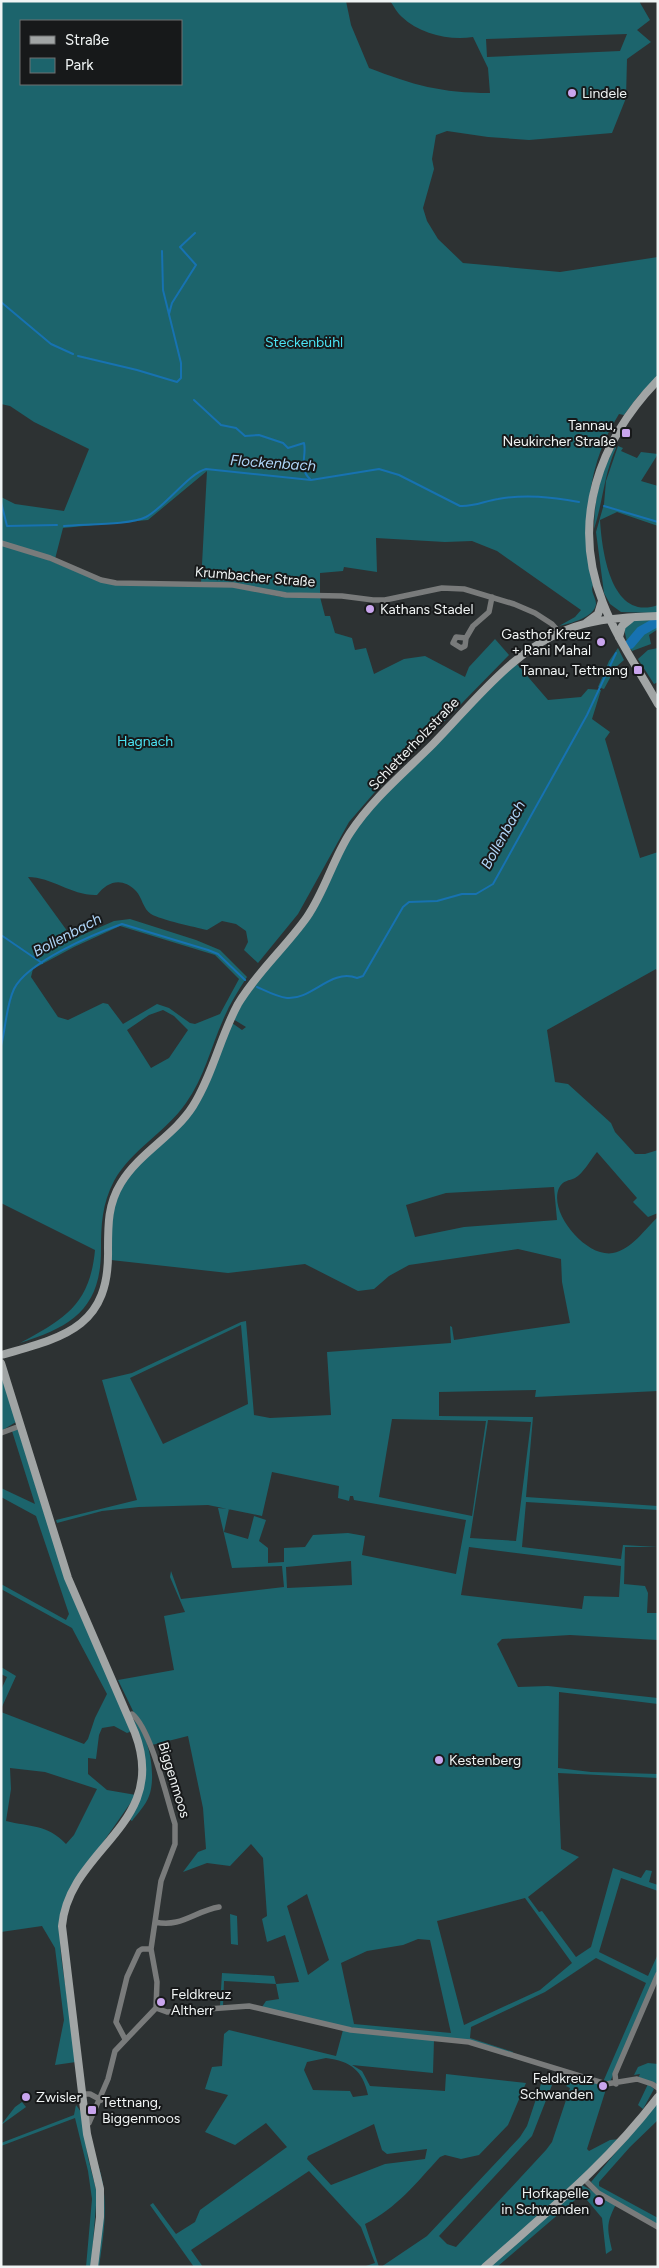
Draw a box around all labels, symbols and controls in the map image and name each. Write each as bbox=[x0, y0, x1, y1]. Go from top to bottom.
legend bbox=[20, 20, 182, 85]
text: Straße bbox=[65, 31, 109, 49]
text: Park bbox=[65, 56, 94, 74]
place label: Lindele bbox=[582, 85, 627, 102]
marker: Lindele bbox=[566, 87, 578, 99]
park label: Steckenbühl bbox=[265, 334, 343, 351]
place label: Tannau, Neukircher Straße bbox=[502, 417, 616, 450]
marker: Tannau, Neukircher Straße bbox=[620, 427, 632, 439]
water label: Flockenbach bbox=[229, 451, 317, 475]
street label: Krumbacher Straße bbox=[194, 563, 316, 591]
place label: Kathans Stadel bbox=[380, 601, 474, 618]
marker: Kathans Stadel bbox=[364, 603, 376, 615]
place label: Gasthof Kreuz + Rani Mahal bbox=[501, 626, 591, 659]
marker: Gasthof Kreuz + Rani Mahal bbox=[595, 636, 607, 648]
place label: Tannau, Tettnang bbox=[521, 662, 628, 679]
marker: Tannau, Tettnang bbox=[632, 664, 644, 676]
street label: Schletterholzstraße bbox=[365, 694, 463, 794]
park label: Hagnach bbox=[117, 733, 173, 750]
water label: Bollenbach bbox=[477, 798, 529, 872]
water label: Bollenbach bbox=[30, 909, 104, 961]
street label: Biggenmoos bbox=[154, 1740, 194, 1820]
place label: Kestenberg bbox=[449, 1752, 521, 1769]
marker: Kestenberg bbox=[433, 1754, 445, 1766]
place label: Feldkreuz Altherr bbox=[171, 1986, 231, 2019]
marker: Feldkreuz Altherr bbox=[155, 1996, 167, 2008]
place label: Feldkreuz Schwanden bbox=[520, 2070, 593, 2103]
marker: Feldkreuz Schwanden bbox=[597, 2080, 609, 2092]
place label: Zwisler bbox=[36, 2089, 81, 2106]
marker: Zwisler bbox=[20, 2091, 32, 2103]
place label: Tettnang, Biggenmoos bbox=[102, 2094, 180, 2127]
marker: Tettnang, Biggenmoos bbox=[86, 2104, 98, 2116]
place label: Hofkapelle in Schwanden bbox=[501, 2185, 589, 2218]
marker: Hofkapelle in Schwanden bbox=[593, 2195, 605, 2207]

